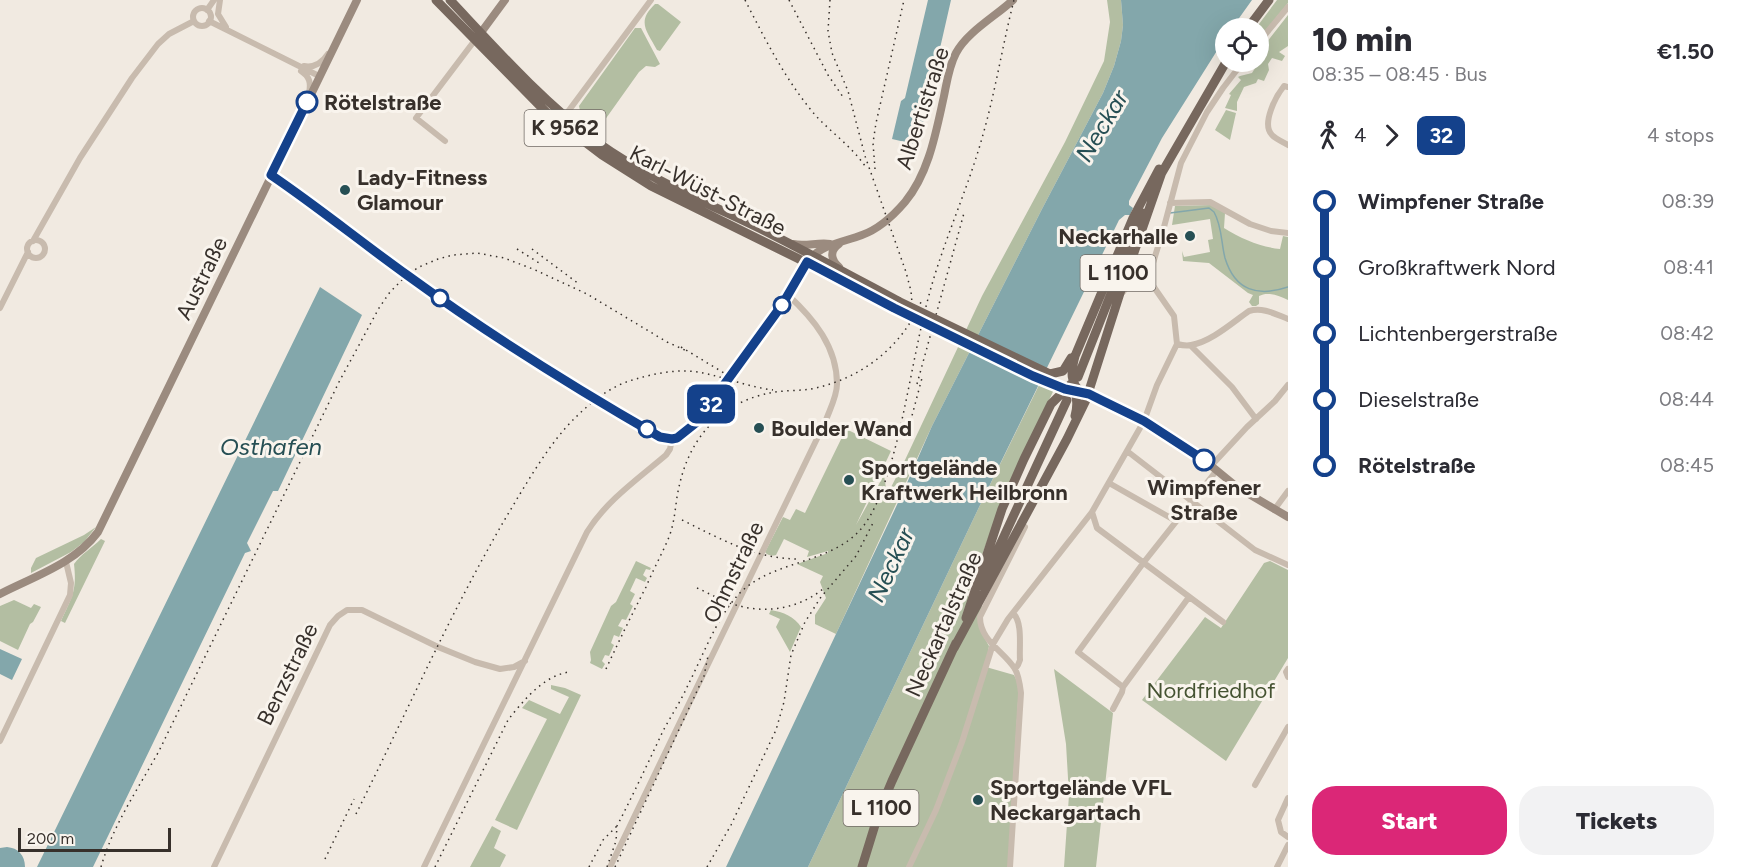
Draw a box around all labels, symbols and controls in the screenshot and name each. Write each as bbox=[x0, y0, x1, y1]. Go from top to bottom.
map controls bbox=[1215, 18, 1269, 72]
button: locate bbox=[1215, 18, 1269, 72]
text: 10 min bbox=[1312, 20, 1412, 59]
text: €1.50 bbox=[1657, 38, 1714, 65]
street label: Albertistraße bbox=[890, 44, 955, 173]
text: 08:35 – 08:45 · Bus bbox=[1312, 62, 1487, 86]
water label: Neckar bbox=[1069, 84, 1135, 167]
place label: Rötelstraße bbox=[324, 89, 441, 116]
marker: Rötelstraße bbox=[296, 91, 318, 113]
road number: K 9562 bbox=[524, 110, 606, 146]
icon: walk bbox=[1312, 119, 1345, 152]
icon: forward bbox=[1375, 119, 1408, 152]
text: 4 bbox=[1354, 123, 1366, 147]
text: 32 bbox=[1429, 123, 1453, 148]
text: 4 stops bbox=[1647, 123, 1714, 147]
street label: Karl-Wüst-Straße bbox=[625, 139, 790, 241]
place label: Lady-Fitness Glamour bbox=[357, 164, 487, 216]
marker: Lady-Fitness Glamour bbox=[338, 183, 352, 197]
text: Wimpfener Straße bbox=[1358, 188, 1544, 215]
text: 08:39 bbox=[1662, 189, 1714, 213]
place label: Neckarhalle bbox=[1058, 223, 1178, 250]
marker: Neckarhalle bbox=[1183, 229, 1197, 243]
street label: Austraße bbox=[170, 232, 233, 324]
text: Großkraftwerk Nord bbox=[1358, 254, 1556, 281]
road number: L 1100 bbox=[1080, 255, 1156, 291]
text: 08:41 bbox=[1663, 255, 1714, 279]
unlabelled marker bbox=[431, 289, 449, 307]
unlabelled marker bbox=[773, 296, 791, 314]
text: Lichtenbergerstraße bbox=[1358, 320, 1558, 347]
text: 08:42 bbox=[1660, 321, 1714, 345]
line badge: 32 bbox=[684, 384, 738, 424]
text: Dieselstraße bbox=[1358, 386, 1479, 413]
text: 08:44 bbox=[1659, 387, 1714, 411]
text: 32 bbox=[699, 392, 723, 417]
place label: Boulder Wand bbox=[771, 415, 912, 442]
unlabelled marker bbox=[638, 420, 656, 438]
marker: Boulder Wand bbox=[752, 421, 766, 435]
water label: Osthafen bbox=[220, 432, 322, 461]
marker: Wimpfener Straße bbox=[1193, 449, 1215, 471]
text: Rötelstraße bbox=[1358, 452, 1475, 479]
text: 08:45 bbox=[1660, 453, 1714, 477]
place label: Sportgelände Kraftwerk Heilbronn bbox=[861, 454, 1068, 506]
marker: Sportgelände Kraftwerk Heilbronn bbox=[842, 473, 856, 487]
place label: Wimpfener Straße bbox=[1147, 474, 1261, 526]
street label: Ohmstraße bbox=[697, 517, 770, 627]
water label: Neckar bbox=[861, 522, 921, 606]
street label: Neckartalstraße bbox=[899, 547, 988, 701]
street label: Benzstraße bbox=[251, 619, 324, 730]
park label: Nordfriedhof bbox=[1147, 677, 1276, 704]
place label: Sportgelände VFL Neckargartach bbox=[990, 774, 1172, 826]
button: Start bbox=[1312, 786, 1507, 855]
button: Tickets bbox=[1519, 786, 1714, 855]
road number: L 1100 bbox=[844, 790, 918, 826]
marker: Sportgelände VFL Neckargartach bbox=[971, 793, 985, 807]
scale bar bbox=[18, 825, 171, 852]
text: 200 m bbox=[27, 829, 74, 848]

